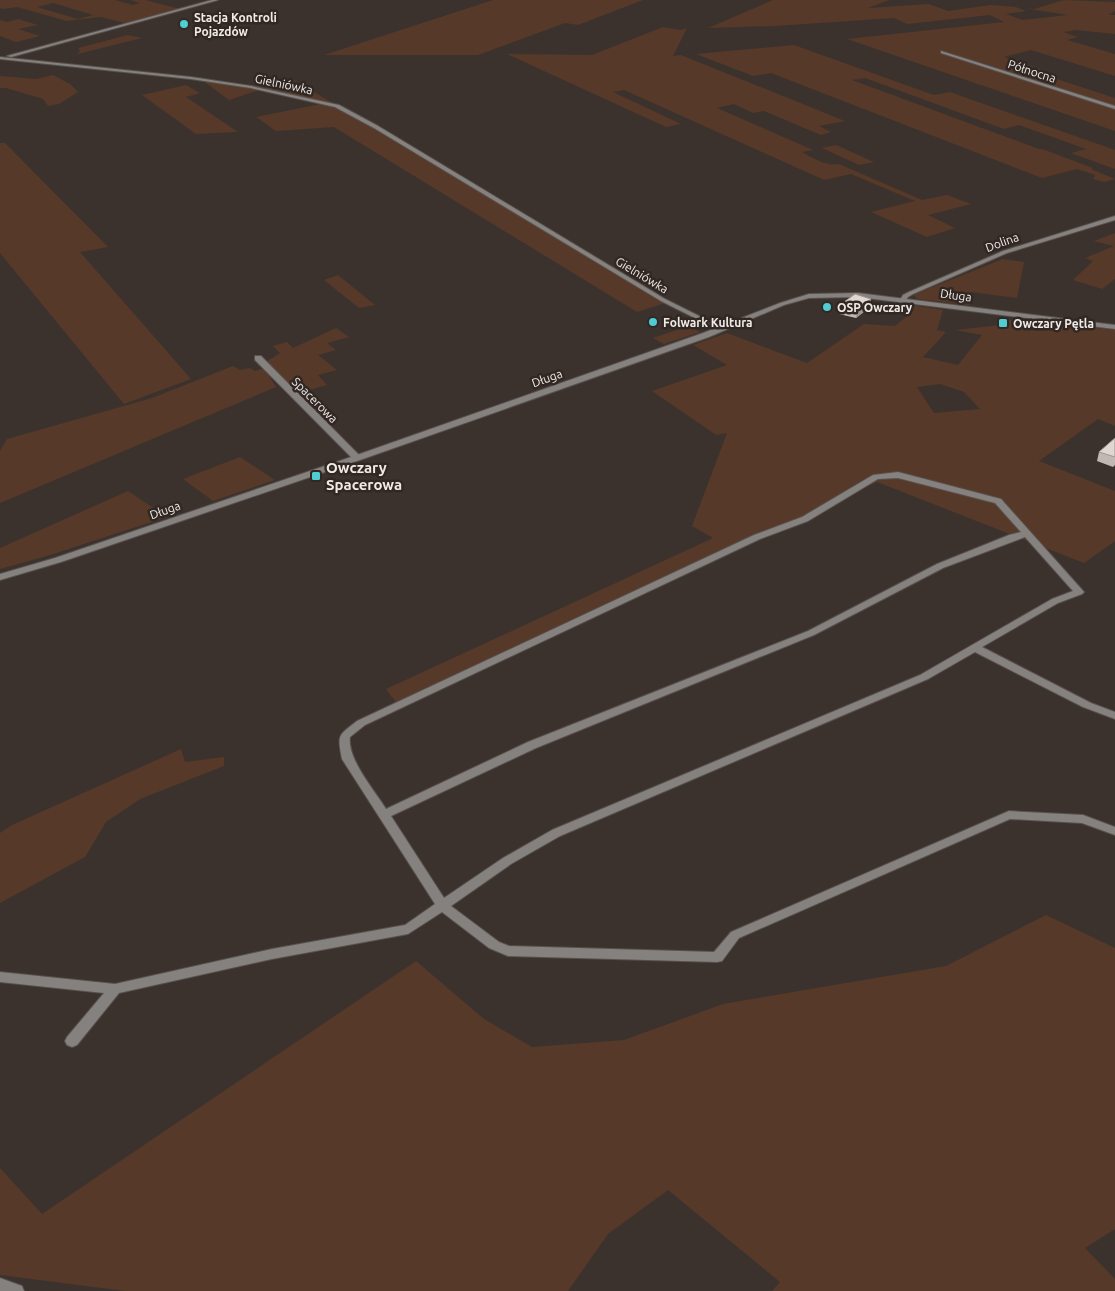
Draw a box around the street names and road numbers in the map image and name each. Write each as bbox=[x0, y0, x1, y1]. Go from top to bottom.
street label: Północna bbox=[1006, 57, 1058, 85]
street label: Gielniówka bbox=[254, 72, 314, 96]
street label: Dolina bbox=[984, 230, 1020, 254]
street label: Gielniówka bbox=[613, 254, 671, 296]
street label: Długa bbox=[939, 286, 973, 304]
street label: Długa bbox=[530, 367, 564, 389]
street label: Spacerowa bbox=[290, 375, 340, 425]
street label: Długa bbox=[148, 499, 182, 521]

